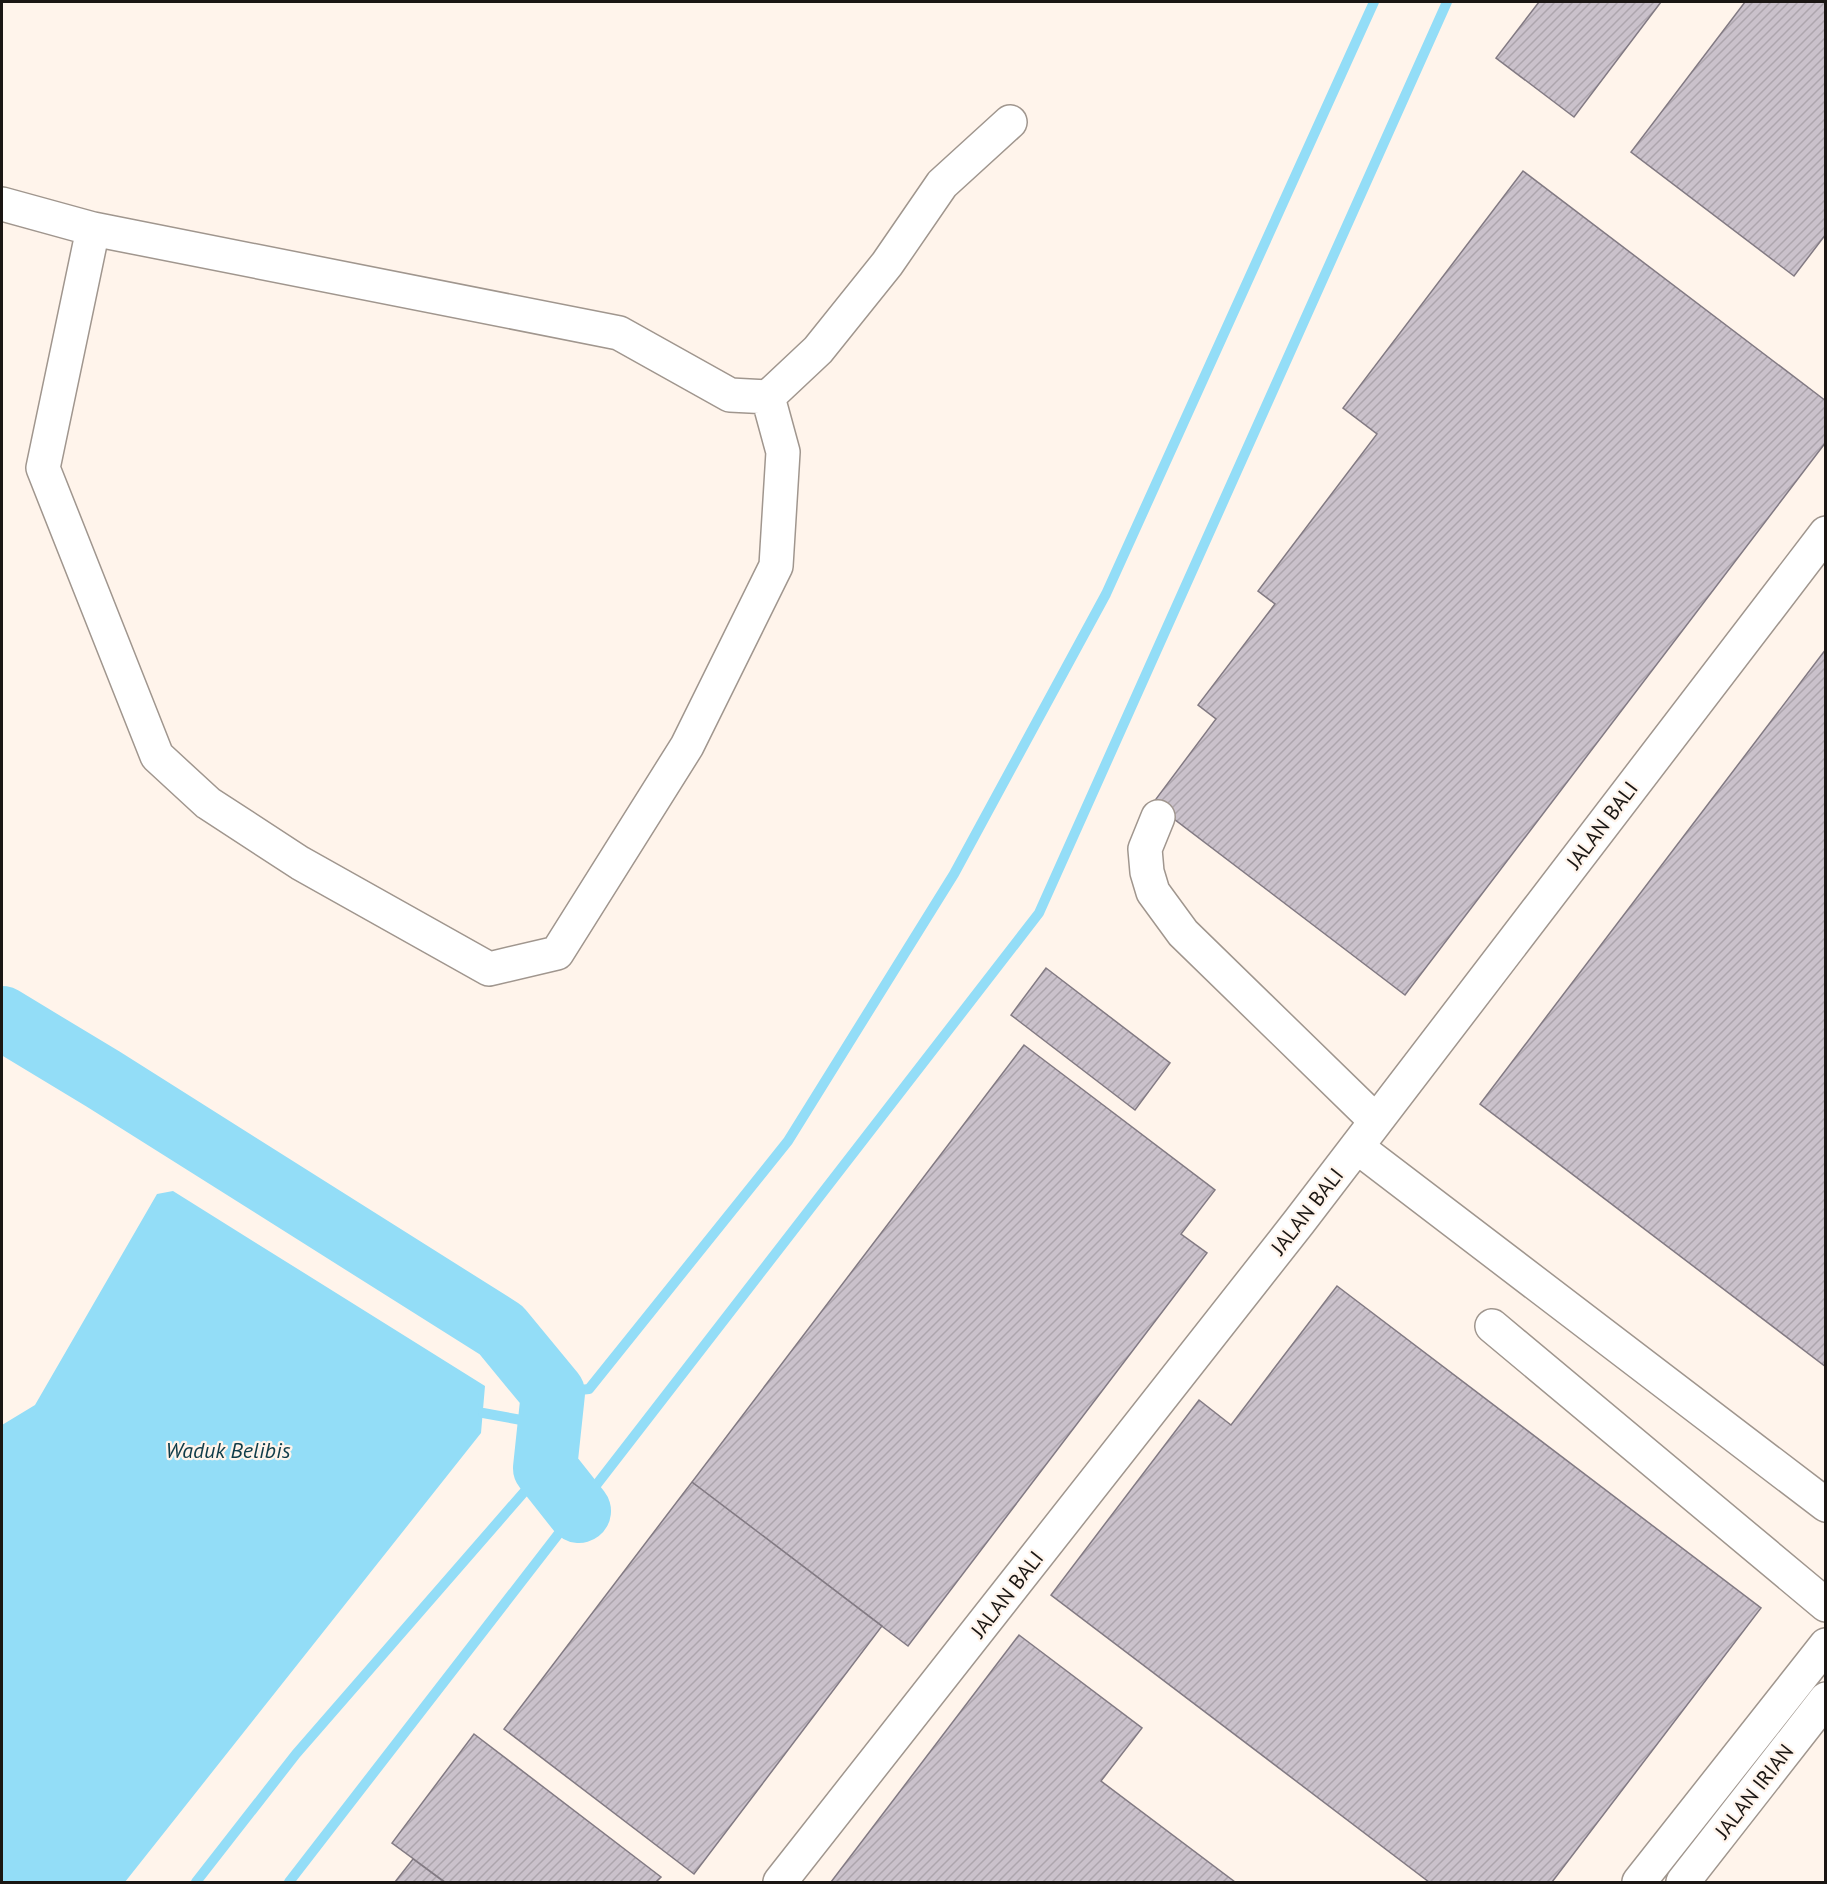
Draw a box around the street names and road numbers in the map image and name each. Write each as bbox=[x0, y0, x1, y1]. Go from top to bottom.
street label: JALAN BALI bbox=[1560, 776, 1644, 875]
street label: JALAN BALI bbox=[1264, 1162, 1349, 1261]
street label: JALAN BALI bbox=[964, 1545, 1049, 1644]
street label: JALAN IRIAN bbox=[1708, 1738, 1799, 1844]

